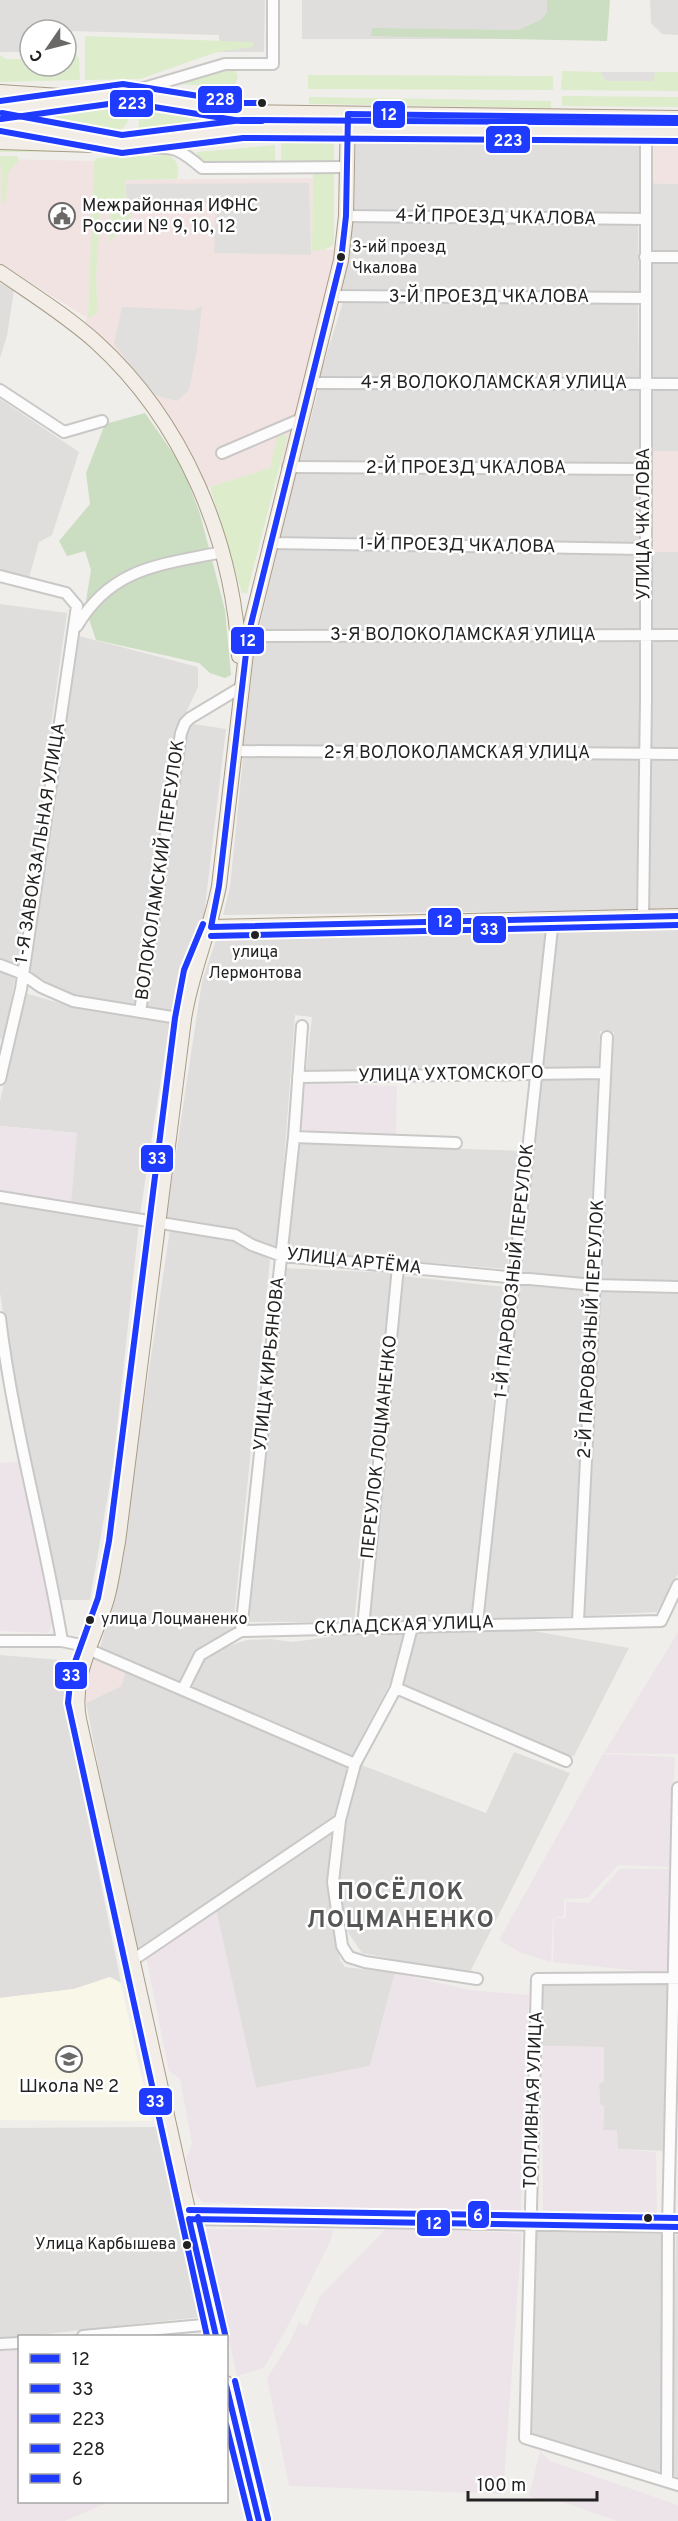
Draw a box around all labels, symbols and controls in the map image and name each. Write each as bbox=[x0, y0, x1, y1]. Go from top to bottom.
north arrow bbox=[18, 18, 78, 78]
text: С bbox=[26, 46, 48, 65]
line badge: 228 bbox=[197, 85, 243, 114]
line badge: 223 bbox=[109, 89, 154, 118]
text: 228 bbox=[205, 91, 235, 111]
text: 223 bbox=[117, 95, 147, 115]
unlabelled marker bbox=[256, 97, 268, 109]
line badge: 12 bbox=[372, 100, 406, 129]
text: 12 bbox=[381, 106, 397, 126]
line badge: 223 bbox=[485, 125, 531, 154]
text: 223 bbox=[493, 132, 523, 152]
place label: Межрайонная ИФНС России № 9, 10, 12 bbox=[82, 195, 258, 239]
public building icon: Межрайонная ИФНС России № 9, 10, 12 bbox=[47, 201, 77, 231]
street label: 4-Й ПРОЕЗД ЧКАЛОВА bbox=[395, 203, 597, 231]
place label: 3-ий проезд Чкалова bbox=[352, 238, 446, 279]
marker: 3-ий проезд Чкалова bbox=[335, 251, 347, 263]
street label: 3-Й ПРОЕЗД ЧКАЛОВА bbox=[389, 284, 589, 309]
street label: 4-Я ВОЛОКОЛАМСКАЯ УЛИЦА bbox=[361, 372, 627, 395]
street label: УЛИЦА ЧКАЛОВА bbox=[633, 448, 656, 600]
street label: 2-Й ПРОЕЗД ЧКАЛОВА bbox=[366, 455, 566, 480]
street label: 1-Й ПРОЕЗД ЧКАЛОВА bbox=[358, 531, 556, 559]
street label: 3-Я ВОЛОКОЛАМСКАЯ УЛИЦА bbox=[330, 624, 596, 647]
line badge: 12 bbox=[230, 626, 265, 655]
text: 12 bbox=[240, 632, 256, 652]
street label: 1-Я ЗАВОКЗАЛЬНАЯ УЛИЦА bbox=[11, 721, 71, 965]
street label: ВОЛОКОЛАМСКИЙ ПЕРЕУЛОК bbox=[129, 738, 191, 1002]
street label: 2-Я ВОЛОКОЛАМСКАЯ УЛИЦА bbox=[324, 742, 590, 765]
line badge: 12 bbox=[427, 907, 462, 936]
text: 12 bbox=[437, 913, 453, 933]
line badge: 33 bbox=[472, 915, 507, 944]
text: 33 bbox=[479, 921, 499, 941]
marker: улица Лермонтова bbox=[249, 929, 261, 941]
place label: улица Лермонтова bbox=[208, 943, 302, 984]
street label: УЛИЦА УХТОМСКОГО bbox=[358, 1062, 544, 1088]
street label: 1-Й ПАРОВОЗНЫЙ ПЕРЕУЛОК bbox=[488, 1142, 540, 1400]
line badge: 33 bbox=[140, 1144, 174, 1173]
text: 33 bbox=[147, 1150, 167, 1170]
street label: 2-Й ПАРОВОЗНЫЙ ПЕРЕУЛОК bbox=[572, 1198, 610, 1459]
street label: УЛИЦА АРТЁМА bbox=[285, 1241, 423, 1281]
street label: УЛИЦА КИРЬЯНОВА bbox=[249, 1276, 291, 1452]
street label: ПЕРЕУЛОК ЛОЦМАНЕНКО bbox=[357, 1334, 403, 1560]
place label: улица Лоцманенко bbox=[101, 1610, 247, 1630]
street label: СКЛАДСКАЯ УЛИЦА bbox=[314, 1611, 494, 1641]
marker: улица Лоцманенко bbox=[84, 1614, 96, 1626]
line badge: 33 bbox=[54, 1661, 88, 1690]
text: 33 bbox=[61, 1667, 81, 1687]
district label: ПОСЁЛОК ЛОЦМАНЕНКО bbox=[307, 1876, 495, 1936]
street label: ТОПЛИВНАЯ УЛИЦА bbox=[519, 2011, 549, 2189]
school or university icon: Школа № 2 bbox=[54, 2044, 84, 2074]
place label: Школа № 2 bbox=[19, 2076, 119, 2099]
line badge: 33 bbox=[138, 2087, 173, 2116]
text: 33 bbox=[145, 2093, 165, 2113]
line badge: 6 bbox=[467, 2200, 490, 2229]
text: 6 bbox=[473, 2207, 483, 2227]
line badge: 12 bbox=[416, 2209, 451, 2237]
unlabelled marker bbox=[642, 2212, 654, 2224]
text: 12 bbox=[426, 2215, 442, 2235]
place label: Улица Карбышева bbox=[35, 2235, 176, 2255]
marker: Улица Карбышева bbox=[181, 2239, 193, 2251]
legend bbox=[18, 2335, 228, 2503]
text: 12 bbox=[72, 2349, 90, 2372]
text: 33 bbox=[72, 2379, 94, 2402]
text: 223 bbox=[72, 2409, 105, 2432]
text: 228 bbox=[72, 2439, 105, 2462]
scale bar bbox=[468, 2464, 597, 2502]
text: 6 bbox=[72, 2469, 83, 2492]
text: 100 m bbox=[477, 2475, 526, 2498]

